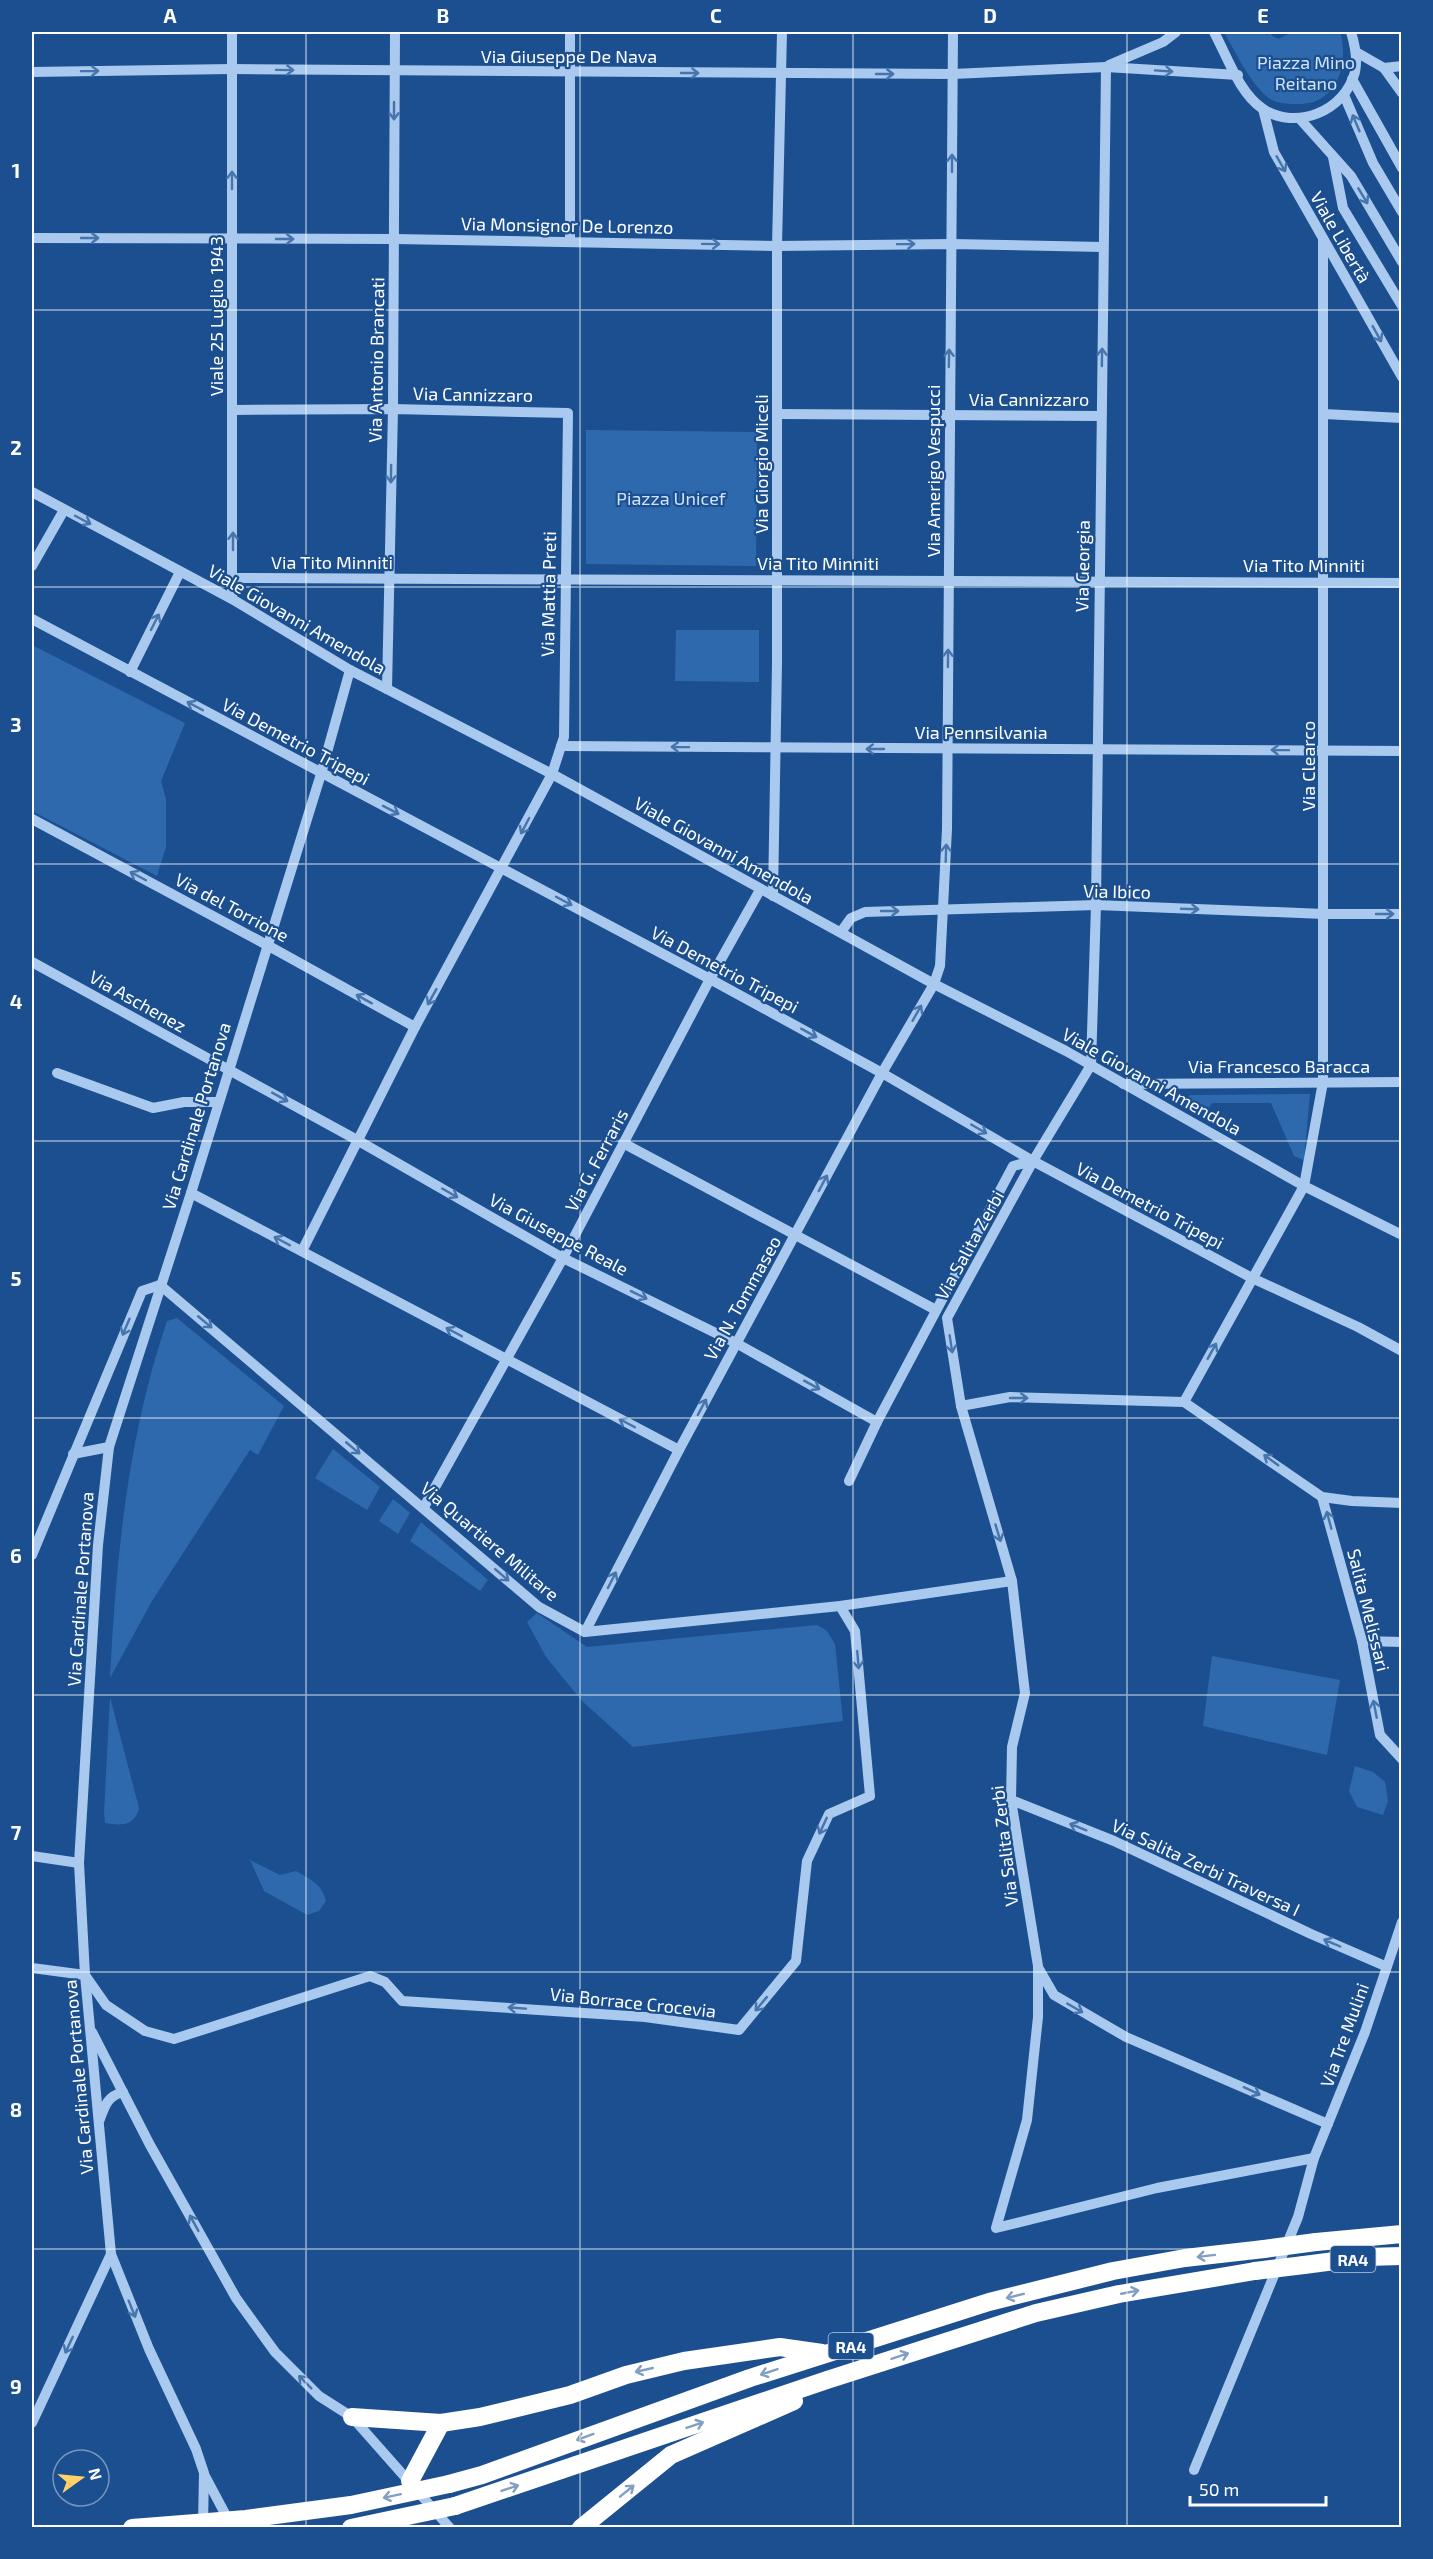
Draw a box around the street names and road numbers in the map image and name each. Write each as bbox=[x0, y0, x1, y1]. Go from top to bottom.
street label: Via Giuseppe De Nava bbox=[481, 45, 657, 67]
street label: Viale Libertà bbox=[1306, 187, 1376, 287]
street label: Via Monsignor De Lorenzo bbox=[461, 212, 673, 238]
street label: Viale 25 Luglio 1943 bbox=[205, 236, 227, 396]
street label: Via Antonio Brancati bbox=[364, 277, 388, 443]
street label: Via Cannizzaro bbox=[413, 382, 533, 406]
street label: Via Amerigo Vespucci bbox=[922, 385, 944, 557]
street label: Via Cannizzaro bbox=[969, 388, 1089, 410]
street label: Via Giorgio Miceli bbox=[750, 394, 772, 534]
street label: Via Georgia bbox=[1070, 520, 1094, 612]
street label: Via Mattia Preti bbox=[536, 531, 560, 657]
street label: Via Tito Minniti bbox=[271, 551, 393, 573]
street label: Via Tito Minniti bbox=[757, 552, 879, 574]
street label: Via Tito Minniti bbox=[1243, 554, 1365, 576]
street label: Viale Giovanni Amendola bbox=[204, 559, 390, 679]
street label: Via Demetrio Tripepi bbox=[218, 693, 374, 789]
street label: Via Pennsilvania bbox=[914, 721, 1048, 743]
street label: Via Clearco bbox=[1297, 721, 1319, 811]
street label: Viale Giovanni Amendola bbox=[631, 792, 817, 908]
street label: Via del Torrione bbox=[171, 868, 293, 946]
street label: Via Ibico bbox=[1083, 879, 1151, 903]
street label: Via Demetrio Tripepi bbox=[647, 921, 803, 1017]
street label: Via Aschenez bbox=[86, 965, 190, 1037]
street label: Via Cardinale Portanova bbox=[157, 1019, 235, 1213]
street label: Viale Giovanni Amendola bbox=[1059, 1023, 1245, 1139]
street label: Via Francesco Baracca bbox=[1188, 1055, 1370, 1077]
street label: Via G. Ferraris bbox=[560, 1105, 632, 1215]
street label: Via Demetrio Tripepi bbox=[1072, 1157, 1228, 1253]
street label: Via Salita Zerbi bbox=[930, 1186, 1008, 1304]
street label: Via Giuseppe Reale bbox=[486, 1188, 632, 1280]
street label: Via N. Tommaseo bbox=[699, 1232, 785, 1364]
street label: Via Quartiere Militare bbox=[416, 1477, 564, 1605]
street label: Via Cardinale Portanova bbox=[62, 1491, 98, 1687]
street label: Salita Melissari bbox=[1343, 1546, 1395, 1674]
street label: Via Salita Zerbi bbox=[986, 1784, 1022, 1908]
street label: Via Salita Zerbi Traversa I bbox=[1108, 1814, 1304, 1920]
street label: Via Cardinale Portanova bbox=[59, 1979, 97, 2175]
street label: Via Tre Mulini bbox=[1315, 1980, 1373, 2090]
street label: Via Borrace Crocevia bbox=[549, 1982, 717, 2022]
road number: RA4 bbox=[1330, 2246, 1376, 2272]
road number: RA4 bbox=[828, 2333, 874, 2359]

